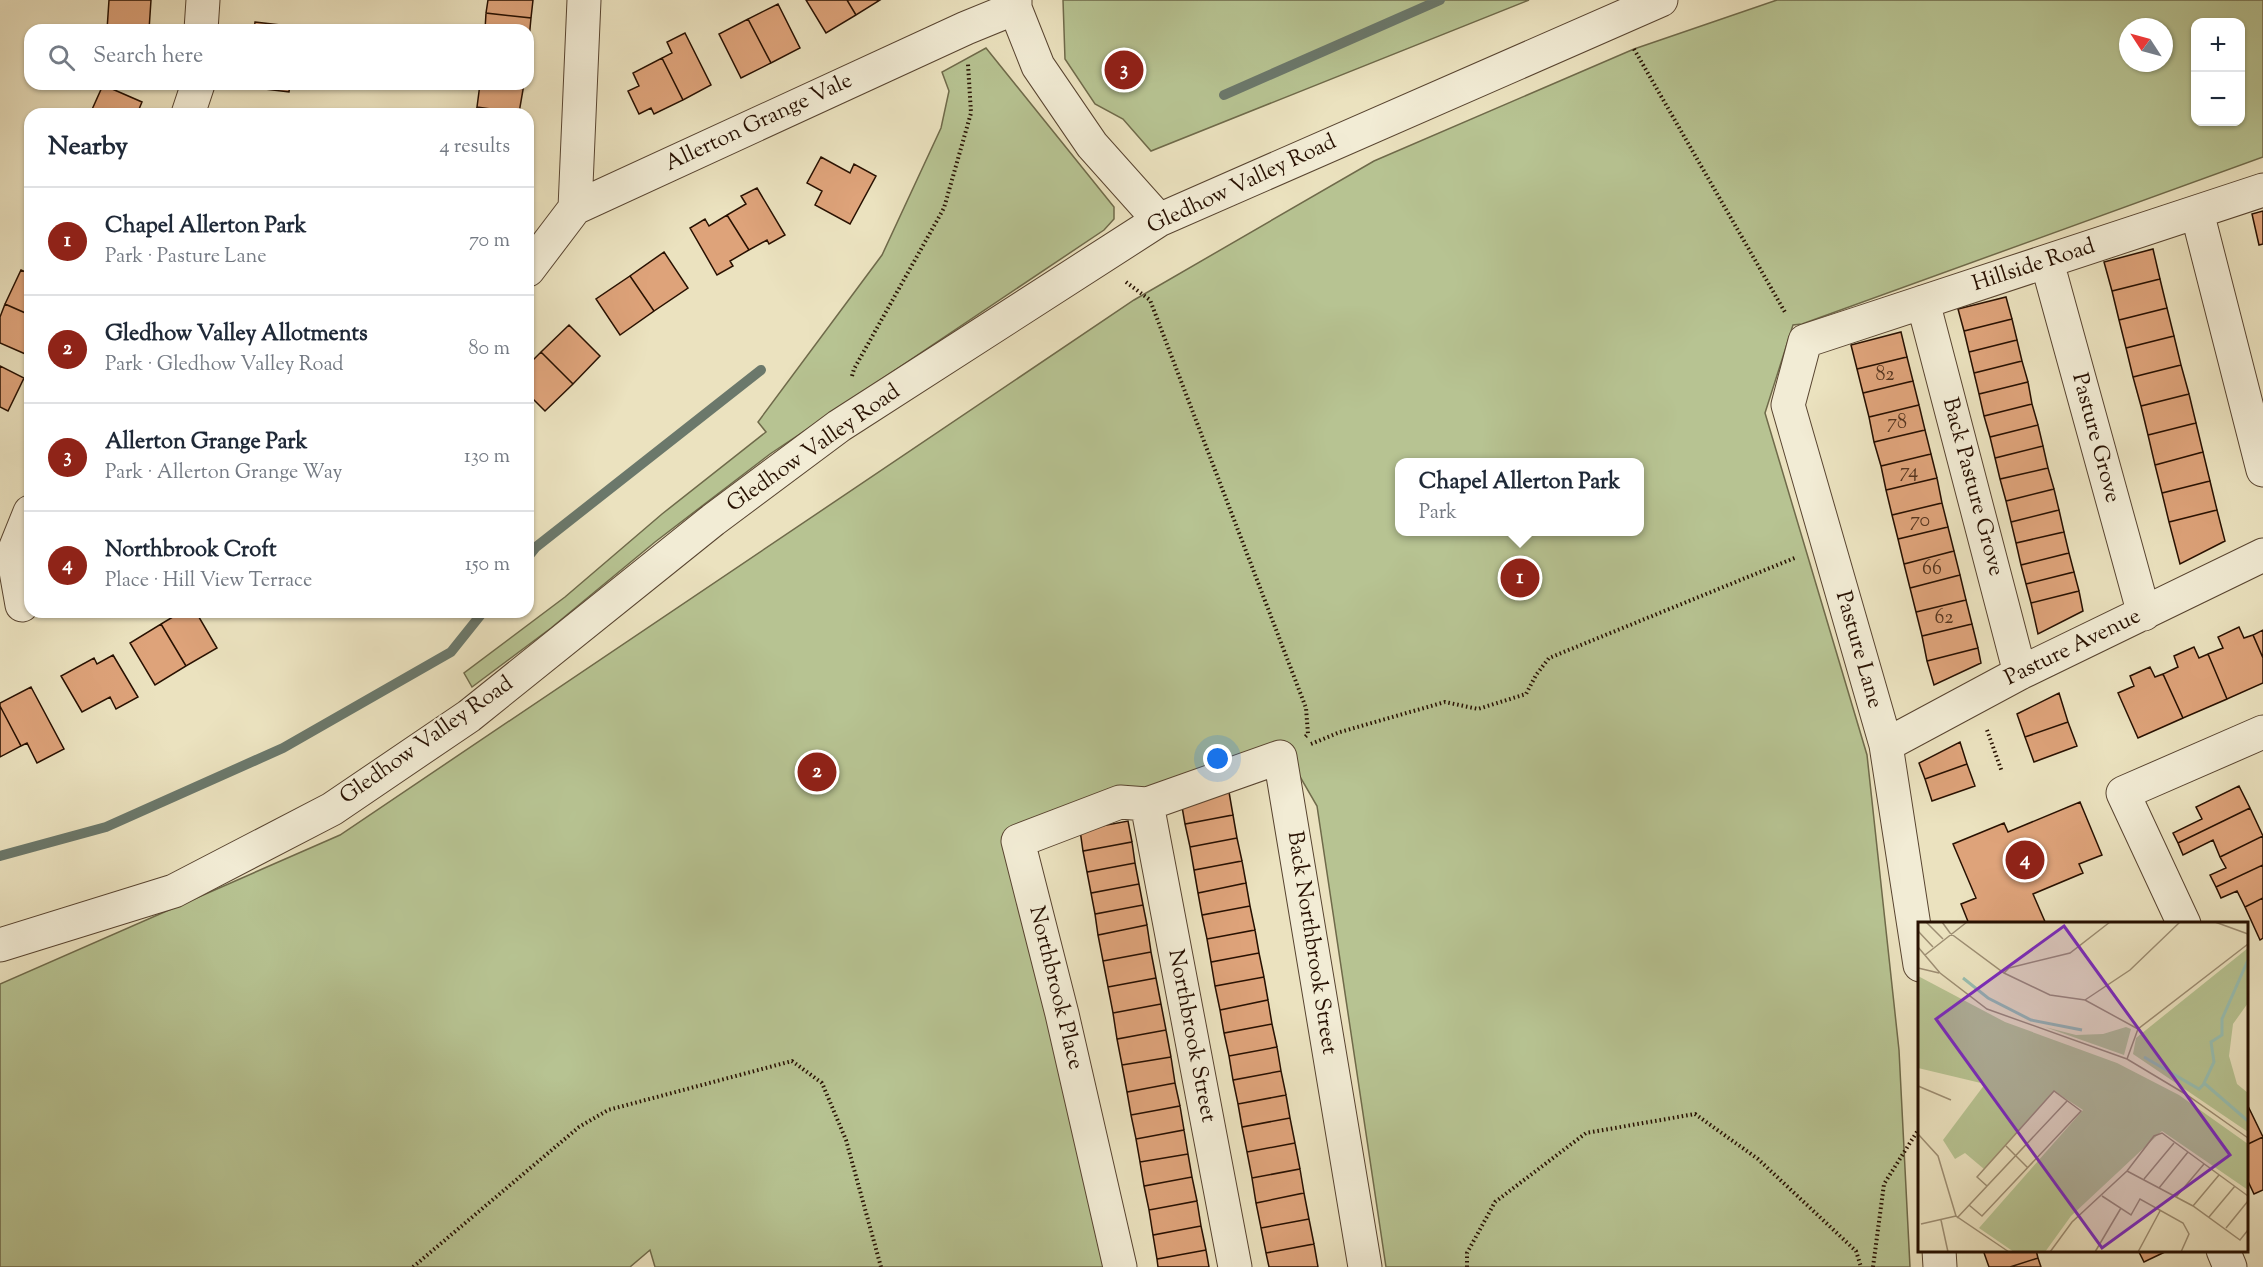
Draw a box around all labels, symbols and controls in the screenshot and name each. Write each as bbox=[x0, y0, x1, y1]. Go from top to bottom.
north arrow bbox=[2119, 18, 2173, 72]
map controls bbox=[2191, 18, 2245, 126]
button: + bbox=[2191, 18, 2245, 72]
search box bbox=[24, 24, 534, 90]
icon: search bbox=[45, 41, 78, 74]
text: Search here bbox=[93, 41, 203, 73]
pin: 3 bbox=[1104, 48, 1144, 92]
street label: Allerton Grange Vale bbox=[660, 66, 858, 180]
button: − bbox=[2191, 72, 2245, 126]
street label: Gledhow Valley Road bbox=[1142, 127, 1342, 243]
text: Nearby bbox=[48, 129, 128, 166]
text: 4 results bbox=[439, 133, 510, 162]
text: Chapel Allerton Park bbox=[105, 211, 307, 243]
text: 1 bbox=[64, 227, 71, 256]
text: 70 m bbox=[469, 227, 510, 256]
street label: Hillside Road bbox=[1969, 231, 2099, 301]
text: Park · Pasture Lane bbox=[105, 243, 267, 272]
text: Gledhow Valley Allotments bbox=[105, 319, 368, 351]
text: 2 bbox=[63, 335, 72, 364]
text: 80 m bbox=[469, 335, 510, 364]
text: Park · Gledhow Valley Road bbox=[105, 351, 344, 380]
house number: 82 bbox=[1875, 361, 1895, 390]
street label: Pasture Grove bbox=[2062, 370, 2128, 506]
street label: Gledhow Valley Road bbox=[721, 377, 907, 521]
street label: Back Pasture Grove bbox=[1933, 394, 2011, 580]
house number: 78 bbox=[1887, 409, 1907, 438]
text: Allerton Grange Park bbox=[105, 427, 307, 459]
text: 3 bbox=[63, 443, 72, 472]
text: 130 m bbox=[464, 443, 510, 472]
popup bbox=[1395, 458, 1644, 536]
house number: 74 bbox=[1900, 458, 1918, 487]
text: Park · Allerton Grange Way bbox=[105, 459, 343, 488]
text: Chapel Allerton Park bbox=[1419, 467, 1620, 499]
text: Park bbox=[1419, 499, 1457, 528]
house number: 70 bbox=[1910, 507, 1930, 536]
text: Northbrook Croft bbox=[105, 535, 277, 567]
text: 4 bbox=[62, 551, 73, 580]
text: 150 m bbox=[465, 551, 510, 580]
house number: 66 bbox=[1922, 555, 1942, 584]
pin: 1 bbox=[1500, 556, 1540, 600]
text: Place · Hill View Terrace bbox=[105, 567, 312, 596]
street label: Pasture Lane bbox=[1826, 588, 1890, 712]
street label: Pasture Avenue bbox=[2000, 601, 2146, 695]
house number: 62 bbox=[1934, 604, 1954, 633]
street label: Gledhow Valley Road bbox=[334, 669, 520, 813]
your location bbox=[1203, 744, 1232, 773]
pin: 2 bbox=[798, 750, 836, 794]
street label: Back Northbrook Street bbox=[1278, 829, 1345, 1057]
pin: 4 bbox=[2006, 838, 2044, 882]
street label: Northbrook Place bbox=[1019, 903, 1091, 1073]
inset map bbox=[1918, 922, 2248, 1252]
street label: Northbrook Street bbox=[1159, 947, 1224, 1126]

